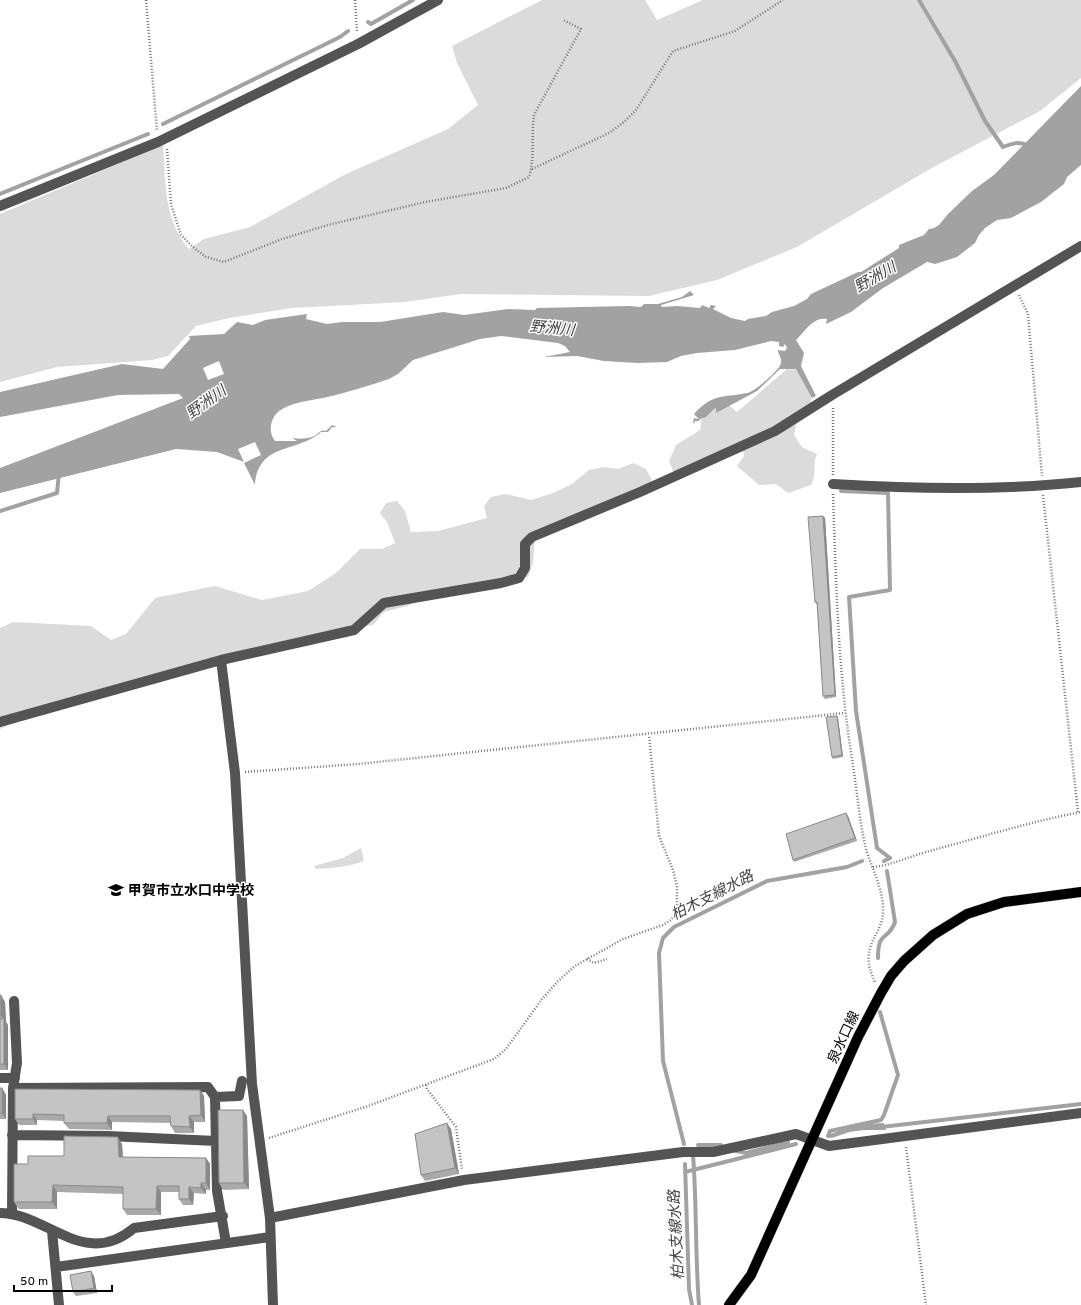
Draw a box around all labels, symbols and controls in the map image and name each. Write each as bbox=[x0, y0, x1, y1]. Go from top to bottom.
water label: 野洲川 bbox=[852, 258, 902, 298]
water label: 野洲川 bbox=[529, 318, 577, 341]
water label: 野洲川 bbox=[183, 381, 232, 424]
water label: 柏木支線水路 bbox=[668, 867, 759, 925]
school or university icon: 甲賀市立水口中学校 bbox=[107, 881, 125, 899]
place label: 甲賀市立水口中学校 bbox=[128, 883, 254, 900]
street label: 泉水口線 bbox=[824, 1008, 864, 1067]
water label: 柏木支線水路 bbox=[666, 1187, 689, 1280]
scale bar bbox=[14, 1267, 112, 1293]
text: 50 m bbox=[20, 1274, 48, 1290]

